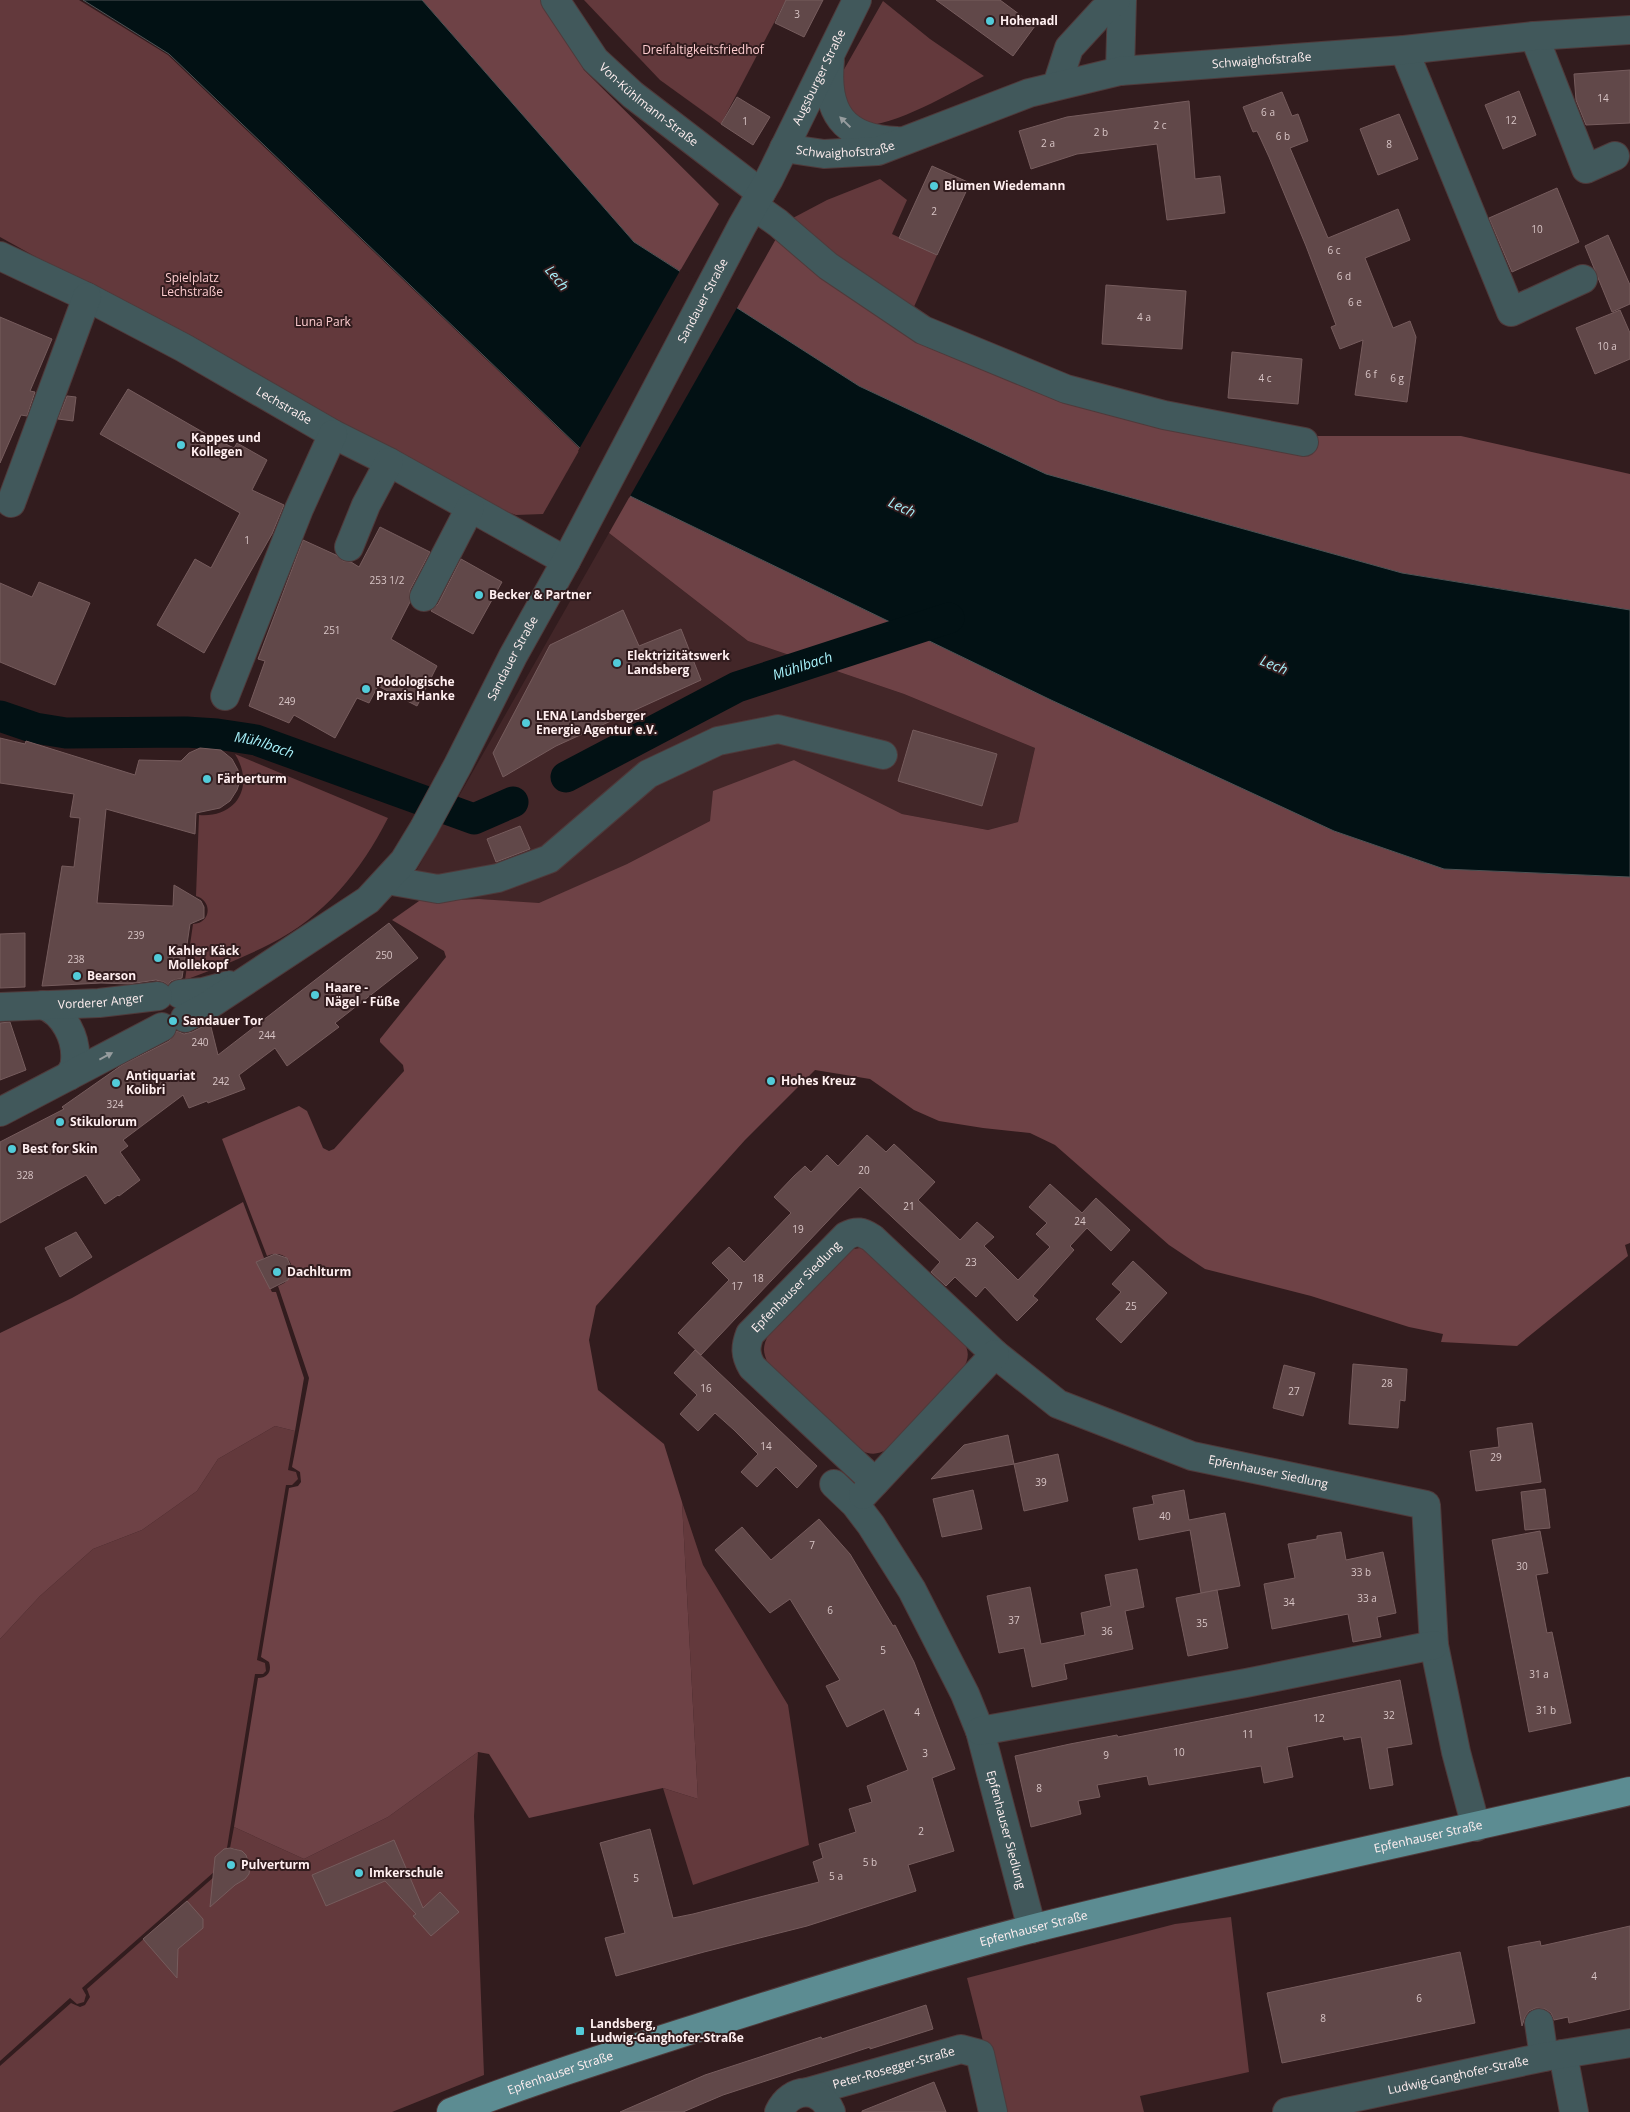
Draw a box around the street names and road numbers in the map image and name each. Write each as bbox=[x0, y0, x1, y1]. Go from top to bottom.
street label: Augsburger Straße bbox=[788, 26, 849, 128]
street label: Schwaighofstraße bbox=[1211, 48, 1312, 72]
street label: Von-Kühlmann-Straße bbox=[595, 59, 702, 150]
street label: Schwaighofstraße bbox=[795, 136, 897, 162]
street label: Sandauer Straße bbox=[673, 255, 732, 346]
street label: Lechstraße bbox=[253, 382, 315, 428]
street label: Sandauer Straße bbox=[483, 613, 542, 703]
street label: Vorderer Anger bbox=[57, 989, 145, 1013]
street label: Epfenhauser Siedlung bbox=[747, 1237, 845, 1336]
street label: Epfenhauser Siedlung bbox=[1207, 1451, 1330, 1492]
street label: Epfenhauser Siedlung bbox=[983, 1768, 1030, 1891]
street label: Epfenhauser Straße bbox=[1372, 1816, 1484, 1857]
street label: Epfenhauser Straße bbox=[978, 1906, 1089, 1950]
street label: Peter-Rosegger-Straße bbox=[831, 2042, 957, 2093]
street label: Epfenhauser Straße bbox=[505, 2047, 615, 2098]
street label: Ludwig-Ganghofer-Straße bbox=[1386, 2051, 1530, 2098]

